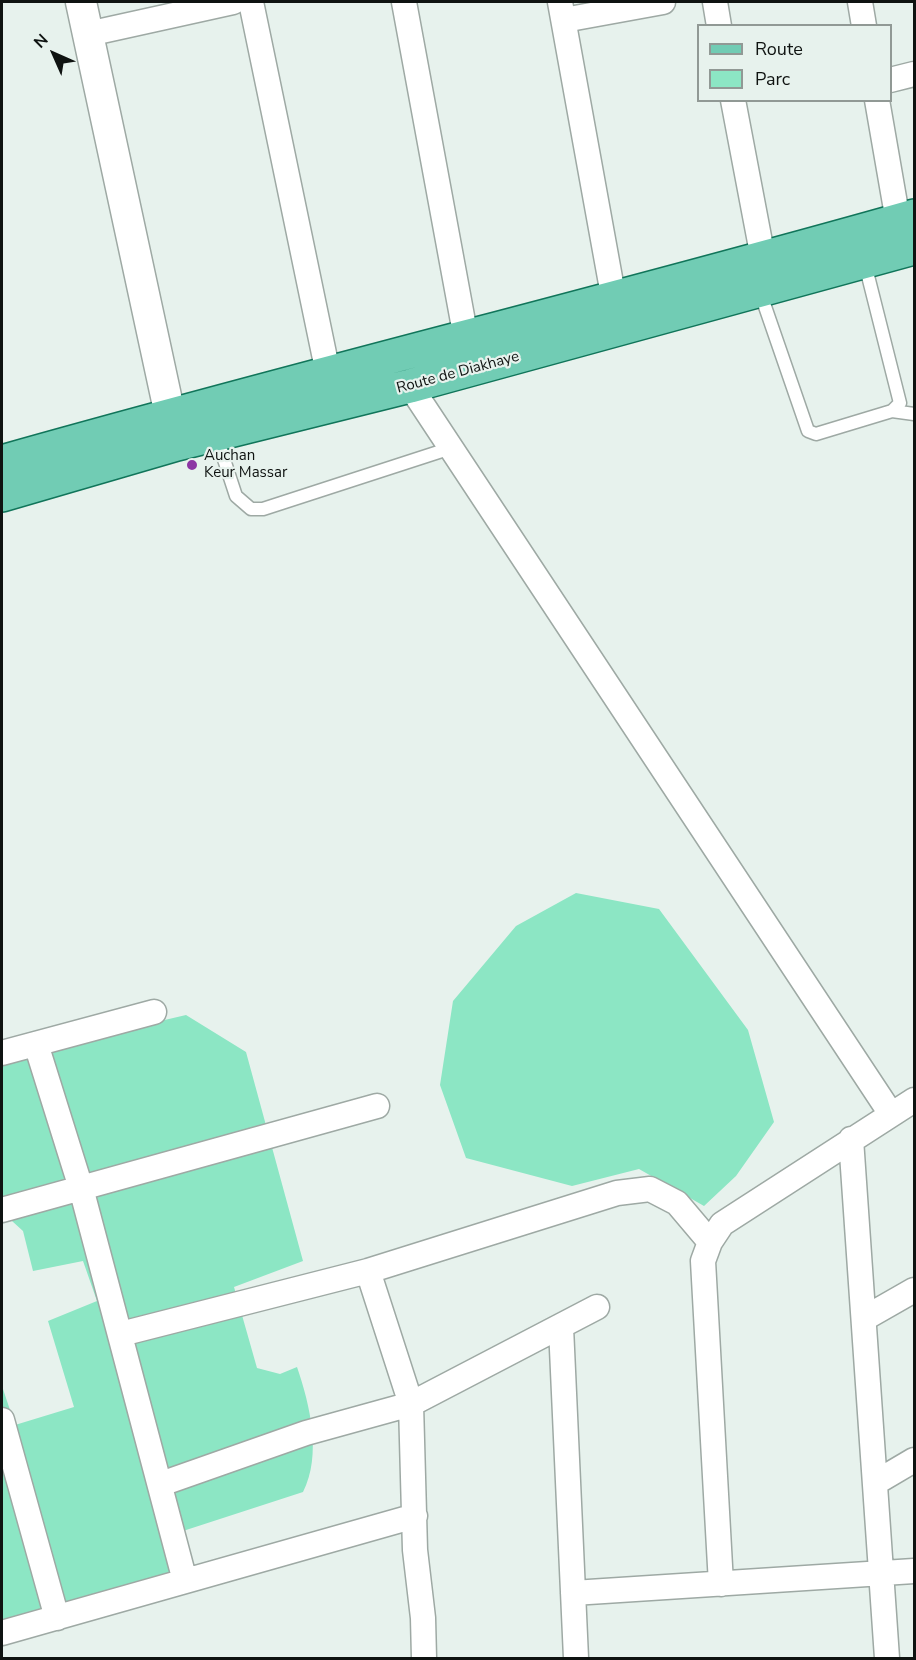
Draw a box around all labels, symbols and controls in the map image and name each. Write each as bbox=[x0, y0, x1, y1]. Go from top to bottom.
north arrow bbox=[24, 24, 84, 84]
legend bbox=[697, 24, 892, 102]
text: N bbox=[29, 29, 53, 53]
text: Route bbox=[755, 37, 803, 61]
text: Parc bbox=[755, 67, 790, 91]
street label: Route de Diakhaye bbox=[395, 348, 521, 398]
place label: Auchan Keur Massar bbox=[204, 447, 287, 482]
marker: Auchan Keur Massar bbox=[185, 458, 199, 472]

